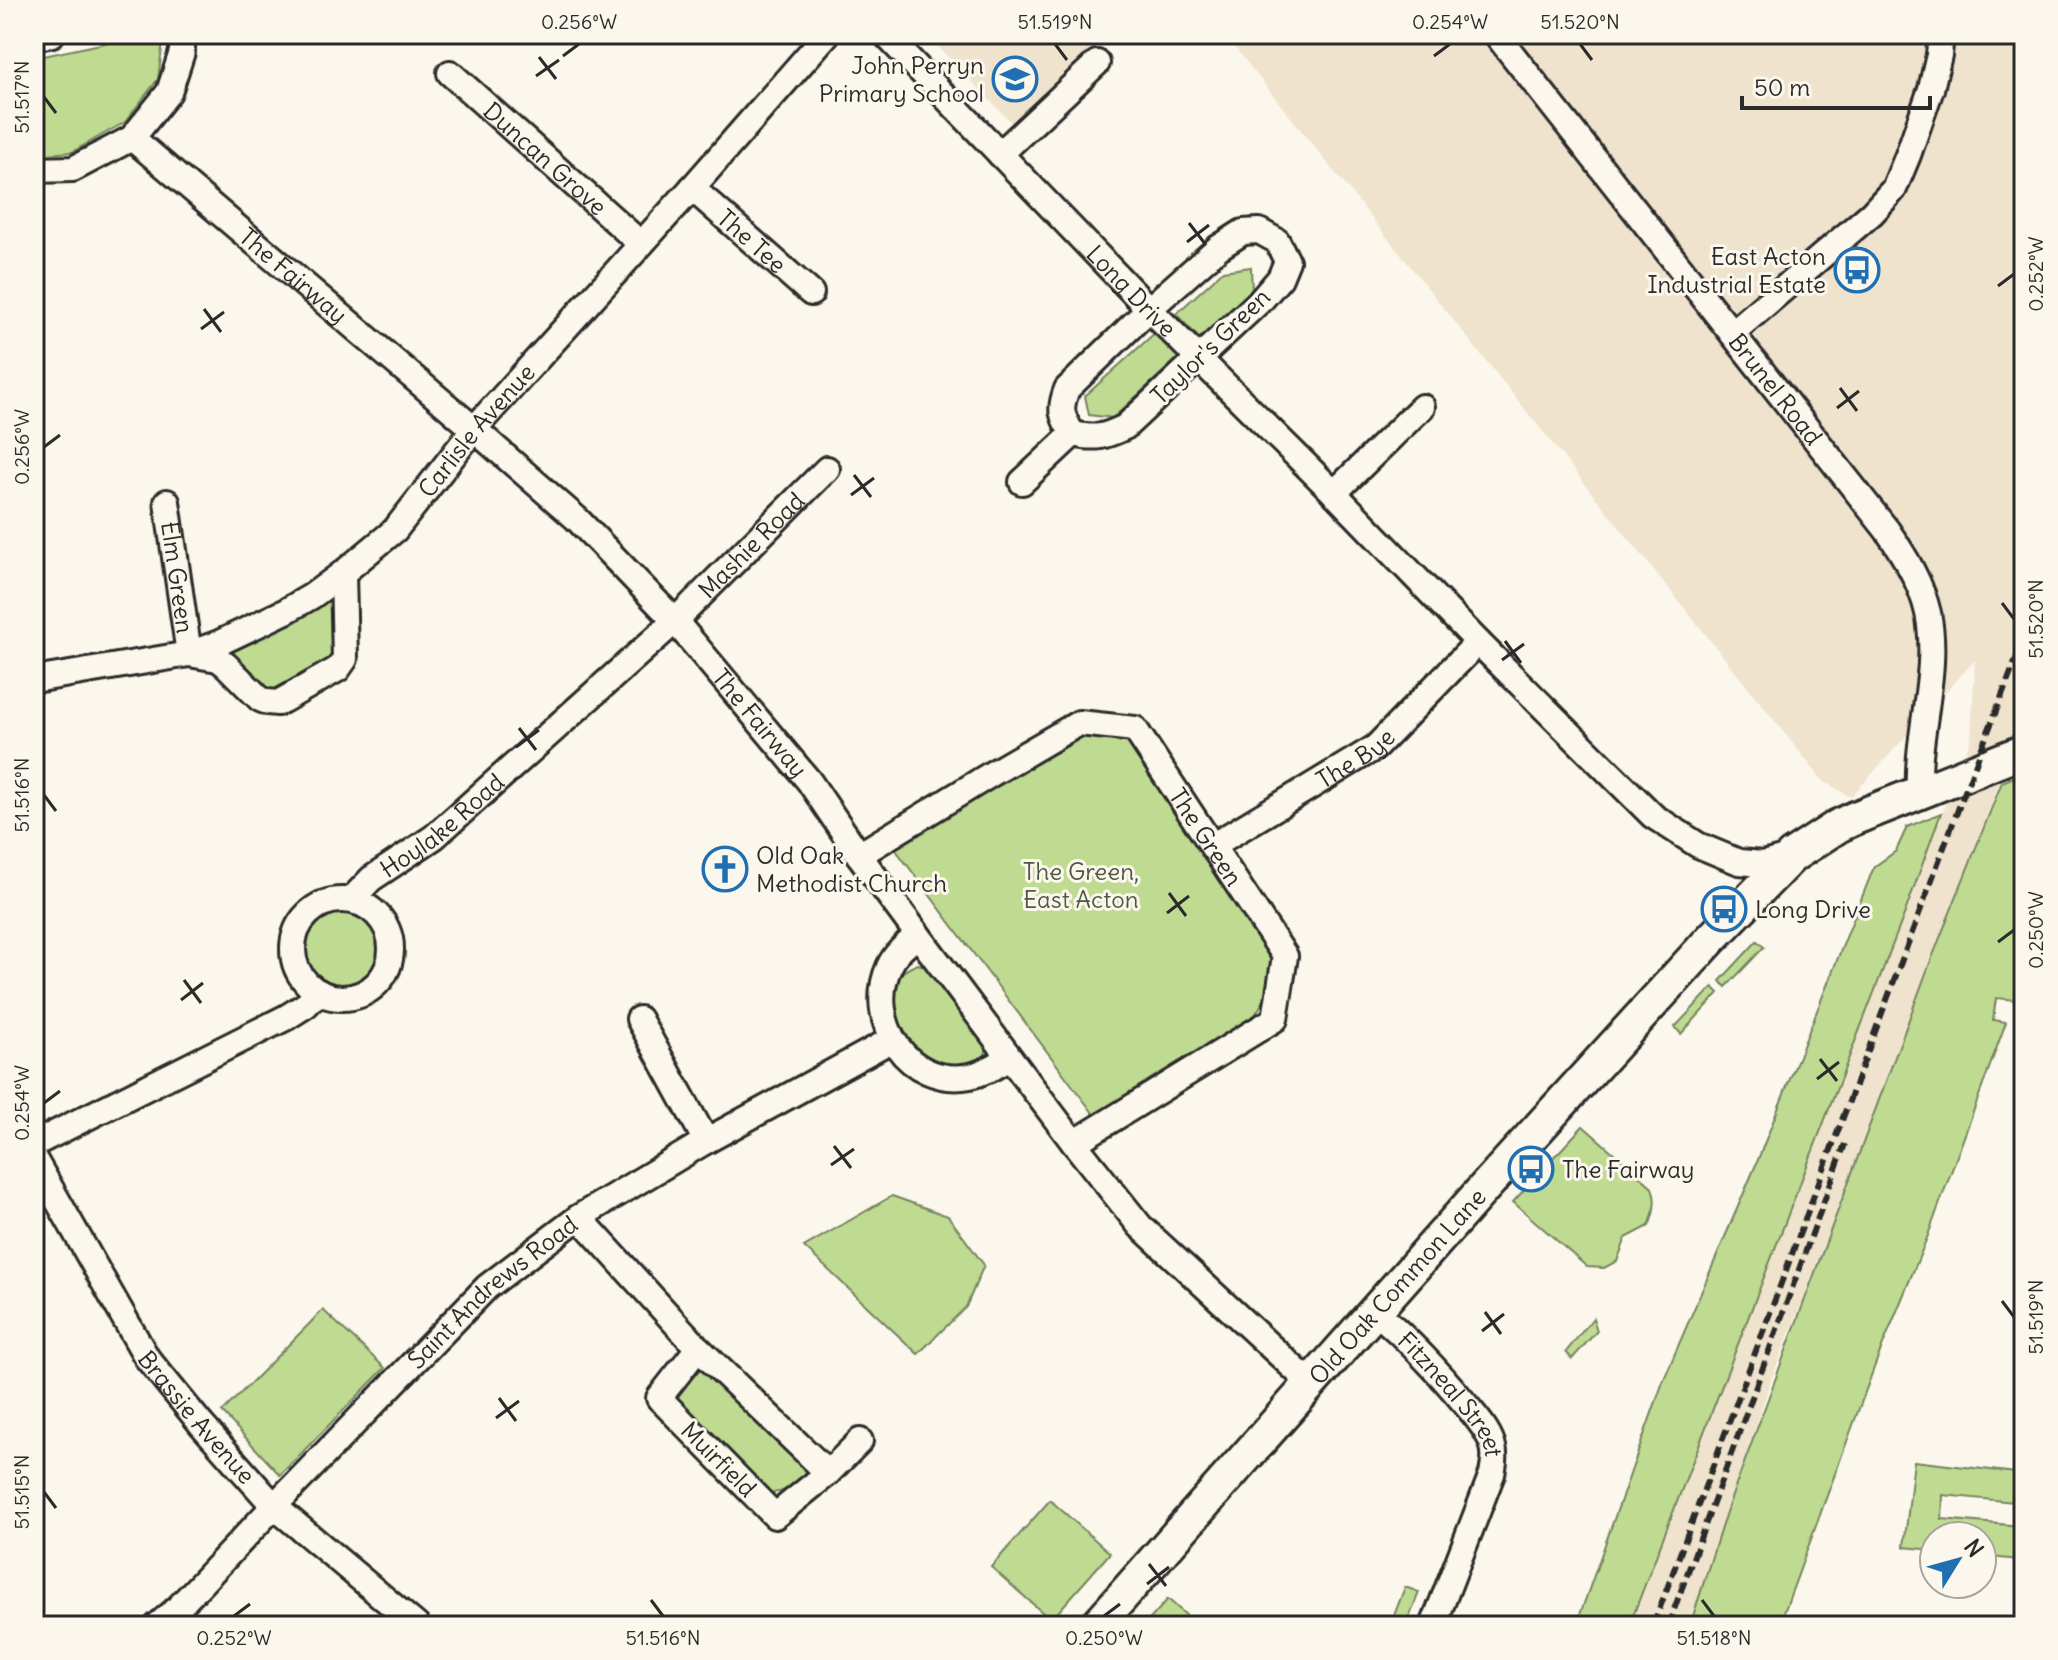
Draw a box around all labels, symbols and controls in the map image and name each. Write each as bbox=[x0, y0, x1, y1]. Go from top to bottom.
text: 0.256°W bbox=[541, 9, 617, 34]
text: 51.519°N bbox=[1017, 9, 1093, 34]
text: 0.254°W bbox=[1412, 9, 1488, 34]
text: 51.520°N bbox=[1540, 9, 1620, 34]
place label: John Perryn Primary School bbox=[819, 50, 984, 108]
school or university icon: John Perryn Primary School bbox=[991, 55, 1039, 103]
text: 51.517°N bbox=[9, 60, 34, 134]
scale bar bbox=[1742, 60, 1930, 110]
text: 50 m bbox=[1754, 72, 1810, 102]
street label: Duncan Grove bbox=[477, 95, 613, 221]
street label: The Tee bbox=[711, 203, 793, 279]
street label: The Fairway bbox=[233, 221, 354, 330]
text: 0.252°W bbox=[2023, 236, 2048, 312]
street label: Long Drive bbox=[1081, 239, 1183, 343]
place label: East Acton Industrial Estate bbox=[1647, 241, 1826, 299]
bus stop icon: East Acton Industrial Estate bbox=[1833, 246, 1881, 294]
street label: Taylor's Green bbox=[1144, 282, 1276, 410]
street label: Brunel Road bbox=[1723, 327, 1829, 451]
street label: Carlisle Avenue bbox=[411, 357, 541, 503]
text: 0.256°W bbox=[9, 409, 34, 485]
street label: Mashie Road bbox=[692, 485, 811, 604]
street label: Elm Green bbox=[155, 519, 201, 635]
text: 51.520°N bbox=[2023, 579, 2048, 659]
street label: The Fairway bbox=[706, 662, 814, 783]
street label: The Bye bbox=[1311, 722, 1401, 795]
text: 51.516°N bbox=[9, 757, 34, 833]
street label: Hoylake Road bbox=[374, 767, 510, 884]
street label: The Green bbox=[1163, 782, 1249, 891]
place label: Old Oak Methodist Church bbox=[756, 840, 947, 898]
church icon: Old Oak Methodist Church bbox=[701, 845, 749, 893]
park label: The Green, East Acton bbox=[1023, 856, 1139, 914]
bus stop icon: Long Drive bbox=[1700, 885, 1748, 933]
text: 0.250°W bbox=[2023, 891, 2048, 969]
place label: Long Drive bbox=[1755, 894, 1871, 924]
text: 0.254°W bbox=[9, 1065, 34, 1141]
bus stop icon: The Fairway bbox=[1507, 1145, 1555, 1193]
place label: The Fairway bbox=[1562, 1154, 1694, 1184]
street label: Old Oak Common Lane bbox=[1302, 1182, 1492, 1390]
street label: Saint Andrews Road bbox=[401, 1209, 583, 1375]
text: 51.519°N bbox=[2023, 1279, 2048, 1355]
street label: Fitzneal Street bbox=[1392, 1325, 1509, 1458]
street label: Brassie Avenue bbox=[132, 1344, 262, 1490]
street label: Muirfield bbox=[675, 1415, 763, 1503]
text: 51.515°N bbox=[9, 1454, 34, 1530]
north arrow bbox=[1918, 1520, 1998, 1600]
text: N bbox=[1958, 1533, 1990, 1562]
text: 0.252°W bbox=[196, 1625, 272, 1650]
text: 51.516°N bbox=[625, 1625, 701, 1650]
text: 0.250°W bbox=[1065, 1625, 1143, 1650]
text: 51.518°N bbox=[1676, 1625, 1752, 1650]

